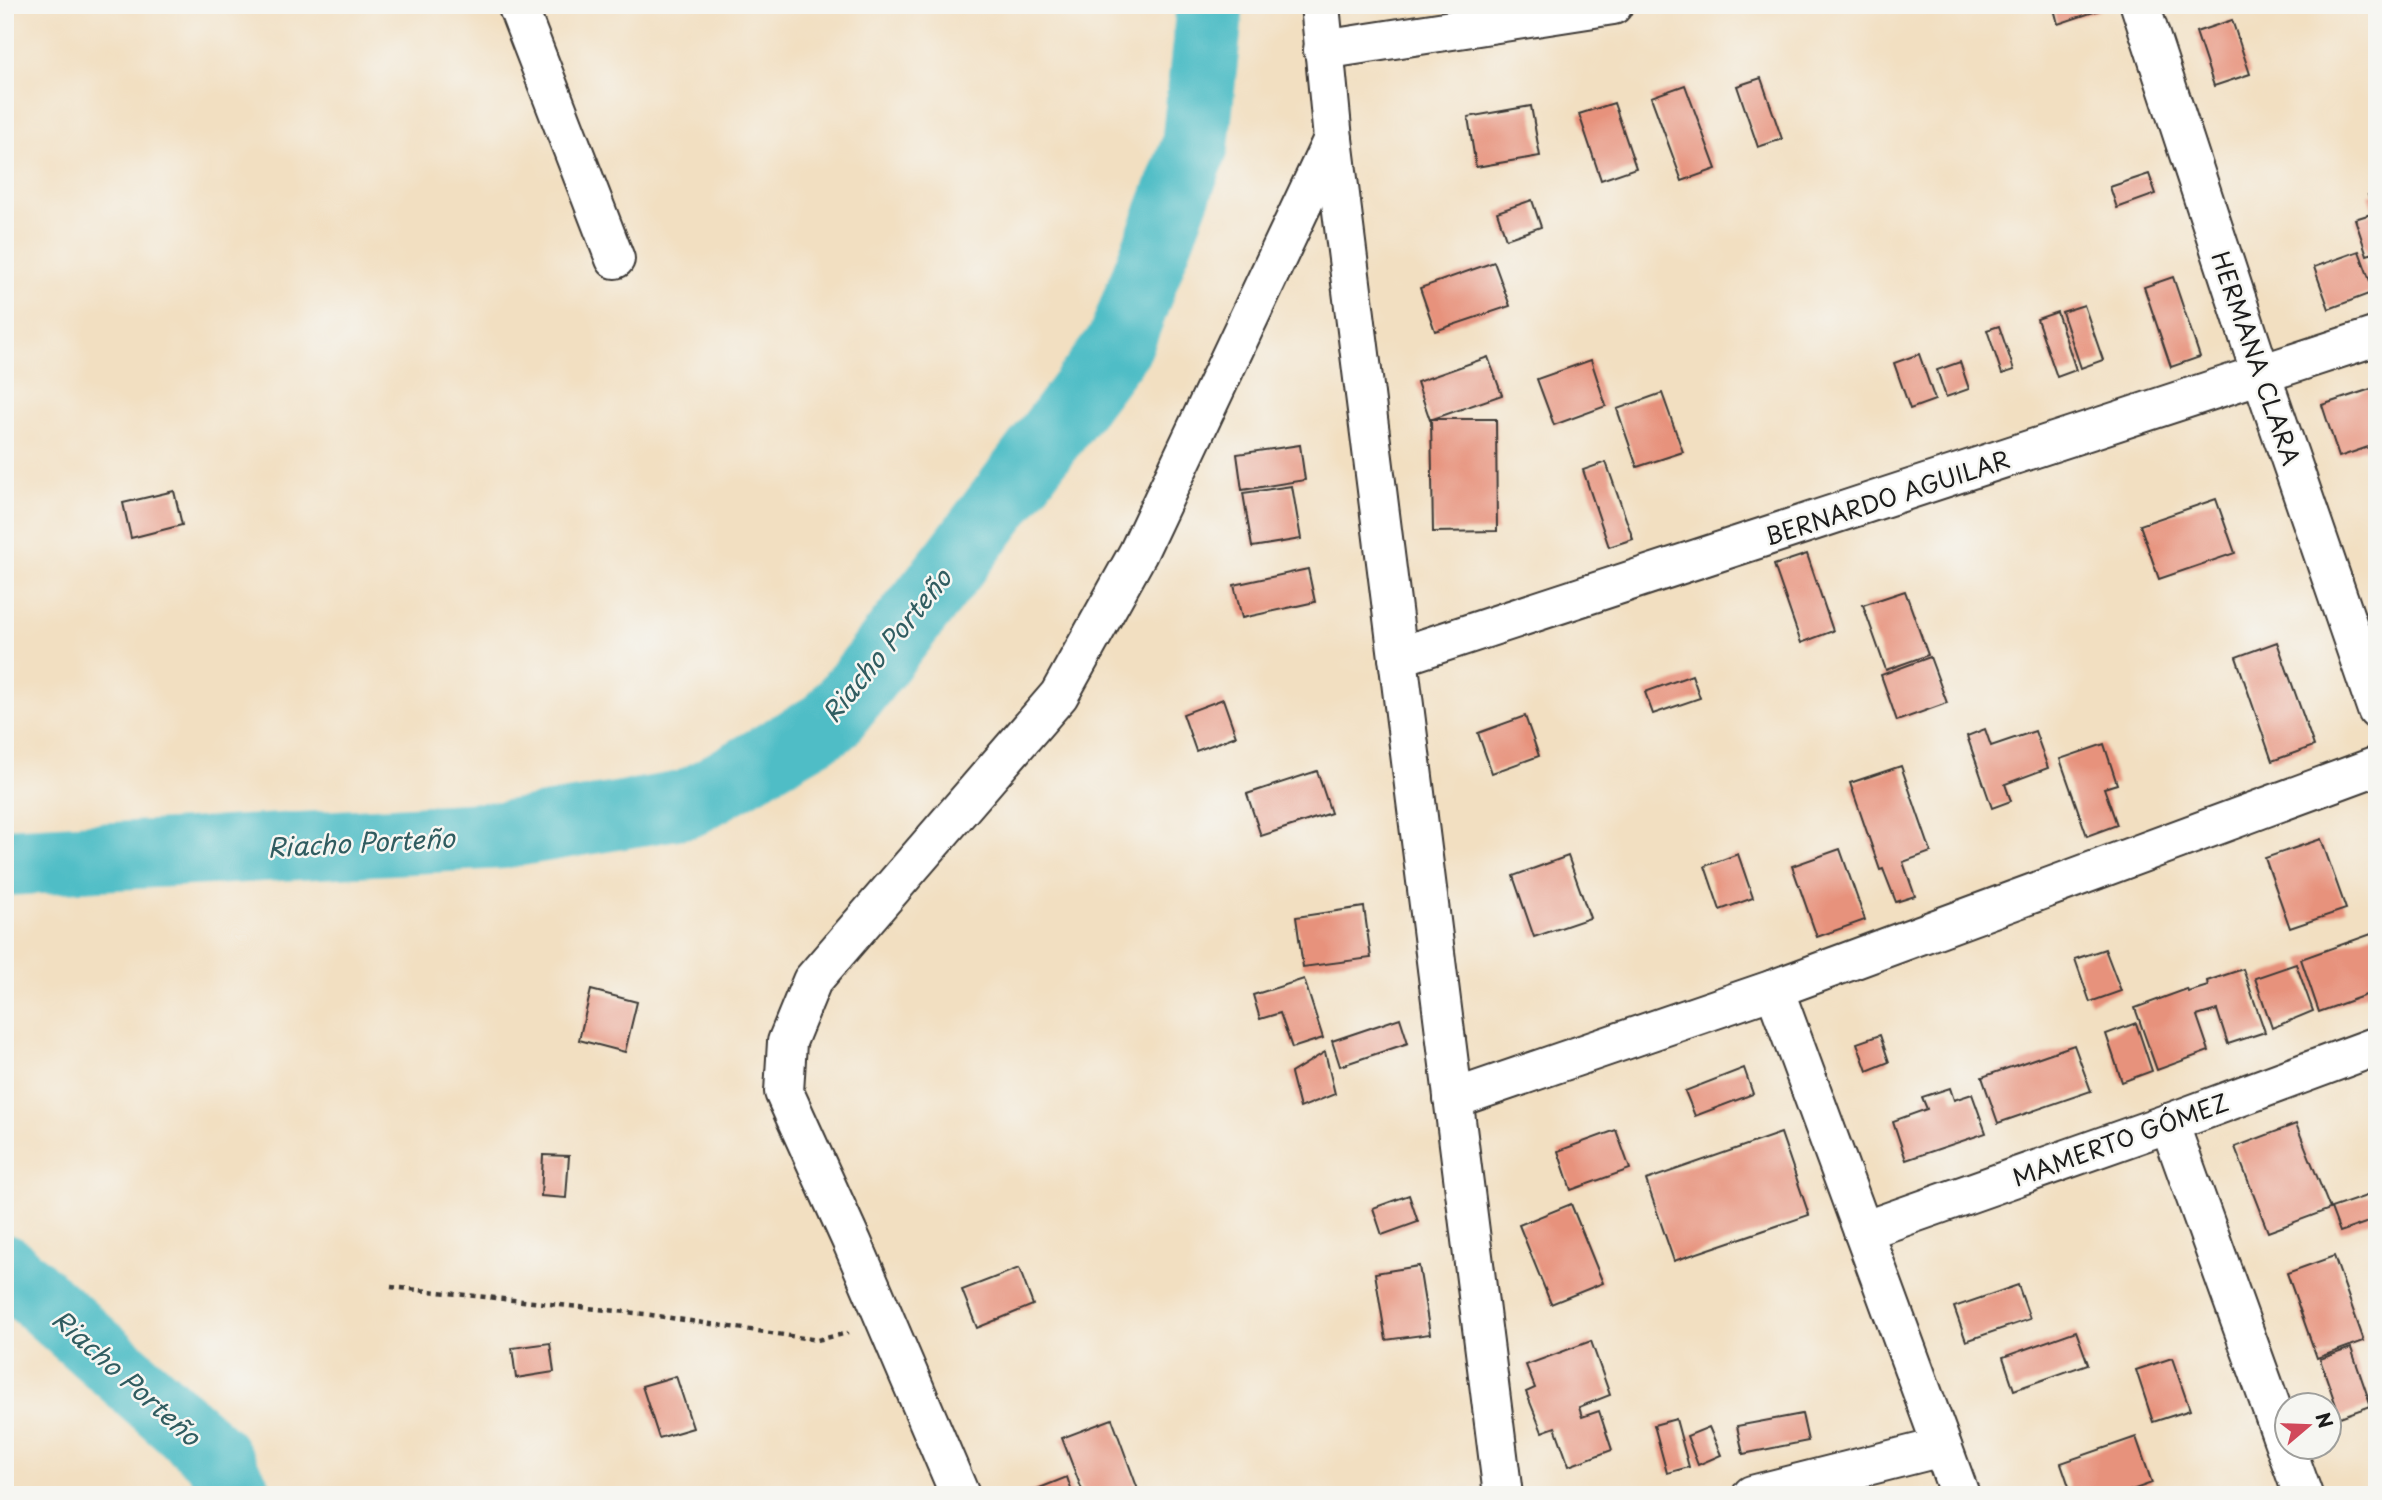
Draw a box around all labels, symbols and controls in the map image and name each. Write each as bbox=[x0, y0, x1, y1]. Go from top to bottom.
street label: HERMANA CLARA bbox=[2204, 246, 2310, 470]
street label: BERNARDO AGUILAR bbox=[1760, 440, 2014, 554]
water label: Riacho Porteño bbox=[812, 559, 961, 730]
water label: Riacho Porteño bbox=[266, 818, 457, 866]
street label: MAMERTO GÓMEZ bbox=[2007, 1083, 2233, 1195]
water label: Riacho Porteño bbox=[44, 1300, 211, 1455]
north arrow bbox=[2274, 1392, 2344, 1462]
text: N bbox=[2309, 1408, 2341, 1432]

